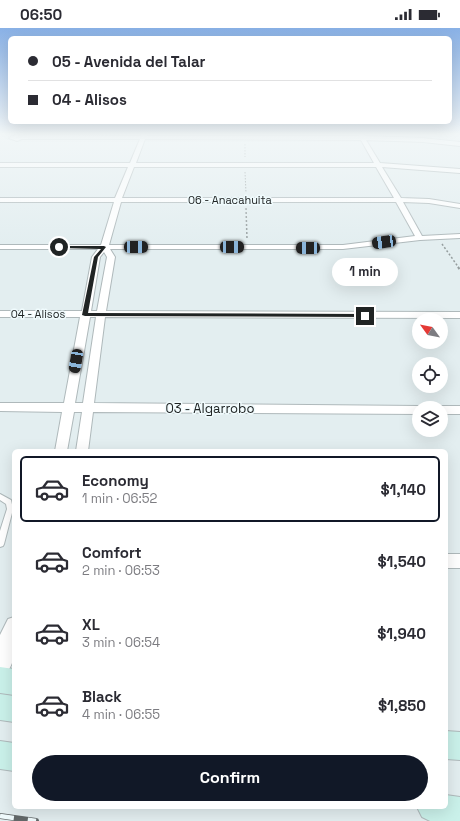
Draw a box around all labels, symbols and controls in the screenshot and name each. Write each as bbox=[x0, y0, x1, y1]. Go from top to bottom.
text: 06:50 bbox=[20, 5, 62, 24]
text: 05 - Avenida del Talar bbox=[52, 52, 206, 71]
text: 04 - Alisos bbox=[52, 90, 127, 109]
street label: 06 - Anacahuita bbox=[188, 193, 273, 207]
car bbox=[371, 234, 397, 250]
route start bbox=[50, 238, 68, 256]
car bbox=[124, 241, 148, 253]
car bbox=[220, 241, 244, 253]
car bbox=[296, 242, 320, 254]
callout: 1 min bbox=[332, 258, 398, 286]
text: 1 min bbox=[349, 263, 381, 280]
street label: 04 - Alisos bbox=[11, 307, 65, 321]
route end bbox=[356, 307, 374, 325]
north arrow bbox=[412, 313, 448, 349]
map controls bbox=[412, 313, 448, 437]
car bbox=[68, 348, 84, 374]
button: locate bbox=[412, 357, 448, 393]
street label: 03 - Algarrobo bbox=[165, 400, 255, 417]
button: layers bbox=[412, 401, 448, 437]
icon: car bbox=[34, 471, 70, 507]
text: Economy bbox=[82, 471, 149, 490]
text: $1,140 bbox=[380, 480, 426, 499]
text: 1 min · 06:52 bbox=[82, 490, 157, 507]
icon: car bbox=[34, 543, 70, 579]
text: Comfort bbox=[82, 543, 142, 562]
text: $1,540 bbox=[377, 552, 426, 571]
text: 2 min · 06:53 bbox=[82, 562, 160, 579]
icon: car bbox=[34, 615, 70, 651]
text: XL bbox=[82, 615, 100, 634]
text: $1,940 bbox=[377, 624, 426, 643]
text: 3 min · 06:54 bbox=[82, 634, 160, 651]
icon: car bbox=[34, 687, 70, 723]
text: Black bbox=[82, 687, 122, 706]
text: $1,850 bbox=[378, 696, 426, 715]
text: 4 min · 06:55 bbox=[82, 706, 160, 723]
button: Confirm bbox=[32, 755, 428, 801]

